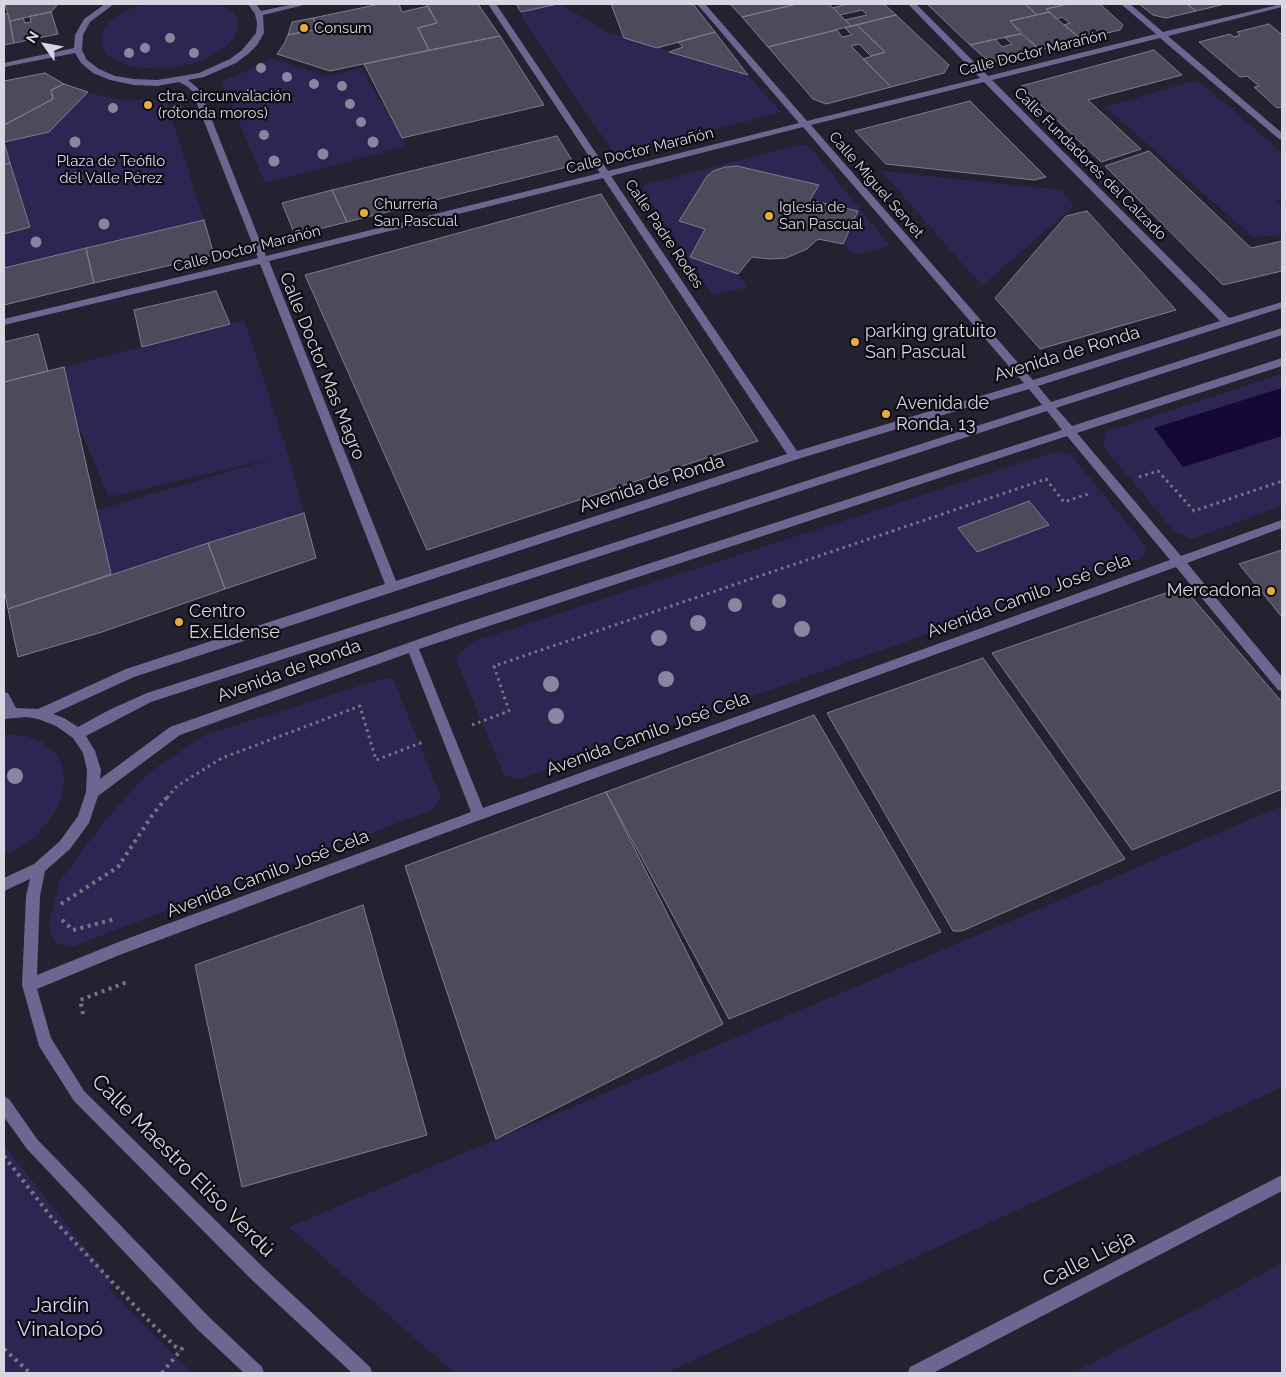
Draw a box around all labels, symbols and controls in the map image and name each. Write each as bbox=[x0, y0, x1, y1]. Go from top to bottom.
place label: Consum bbox=[314, 19, 372, 37]
north arrow bbox=[20, 20, 70, 70]
marker: Consum bbox=[298, 22, 310, 34]
street label: Calle Doctor Marañón bbox=[958, 26, 1108, 80]
text: N bbox=[23, 28, 42, 46]
street label: Calle Fundadores del Calzado bbox=[1010, 84, 1170, 244]
place label: ctra. circunvalación (rotonda moros) bbox=[158, 87, 291, 122]
marker: ctra. circunvalación (rotonda moros) bbox=[142, 99, 154, 111]
street label: Calle Doctor Marañón bbox=[565, 124, 715, 178]
street label: Calle Miguel Servet bbox=[825, 128, 927, 242]
park label: Plaza de Teófilo del Valle Pérez bbox=[57, 152, 165, 187]
street label: Calle Padre Rodes bbox=[621, 176, 707, 292]
place label: Churrería San Pascual bbox=[374, 195, 458, 230]
place label: Iglesia de San Pascual bbox=[779, 198, 863, 233]
marker: Churrería San Pascual bbox=[358, 207, 370, 219]
marker: Iglesia de San Pascual bbox=[763, 210, 775, 222]
street label: Calle Doctor Marañón bbox=[172, 222, 322, 276]
street label: Calle Doctor Mas Magro bbox=[274, 269, 370, 463]
place label: parking gratuito San Pascual bbox=[865, 321, 996, 364]
street label: Avenida de Ronda bbox=[991, 322, 1143, 386]
marker: parking gratuito San Pascual bbox=[849, 336, 861, 348]
place label: Avenida de Ronda, 13 bbox=[896, 393, 989, 436]
marker: Avenida de Ronda, 13 bbox=[880, 408, 892, 420]
street label: Avenida de Ronda bbox=[577, 450, 727, 518]
street label: Avenida Camilo José Cela bbox=[924, 549, 1134, 643]
place label: Mercadona bbox=[1167, 580, 1261, 602]
marker: Mercadona bbox=[1265, 585, 1277, 597]
place label: Centro Ex.Eldense bbox=[189, 601, 280, 644]
marker: Centro Ex.Eldense bbox=[173, 616, 185, 628]
street label: Avenida de Ronda bbox=[214, 635, 364, 707]
street label: Avenida Camilo José Cela bbox=[543, 687, 753, 781]
street label: Avenida Camilo José Cela bbox=[164, 825, 372, 923]
street label: Calle Maestro Eliso Verdú bbox=[86, 1069, 280, 1263]
street label: Calle Lieja bbox=[1039, 1225, 1139, 1293]
park label: Jardín Vinalopó bbox=[17, 1293, 103, 1343]

